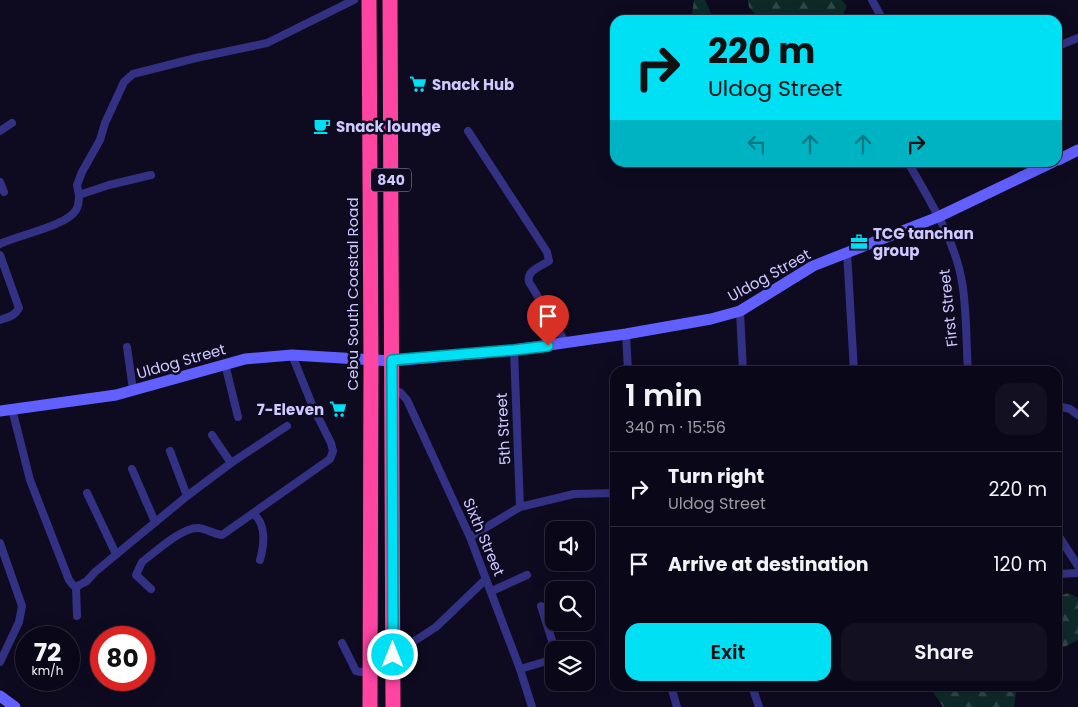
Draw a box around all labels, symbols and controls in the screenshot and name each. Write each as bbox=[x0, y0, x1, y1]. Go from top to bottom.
text: 220 m bbox=[708, 26, 815, 75]
icon: right bbox=[625, 35, 690, 100]
text: Uldog Street bbox=[708, 73, 842, 104]
supermarket icon: Snack Hub bbox=[408, 74, 428, 94]
place label: Snack Hub bbox=[432, 74, 514, 95]
cafe icon: Snack lounge bbox=[312, 116, 332, 136]
place label: Snack lounge bbox=[336, 116, 441, 137]
icon: left bbox=[743, 130, 771, 158]
icon: ahead bbox=[796, 130, 824, 158]
icon: ahead bbox=[849, 130, 877, 158]
icon: right bbox=[902, 130, 930, 158]
road number: 840 bbox=[371, 168, 411, 192]
street label: Cebu South Coastal Road bbox=[342, 197, 363, 391]
place label: TCG tanchan group bbox=[873, 223, 974, 261]
office icon: TCG tanchan group bbox=[849, 232, 869, 252]
street label: Uldog Street bbox=[724, 244, 814, 306]
street label: First Street bbox=[933, 268, 963, 348]
pin bbox=[527, 295, 569, 346]
icon: arrive bbox=[534, 302, 562, 330]
street label: Uldog Street bbox=[134, 338, 228, 384]
text: 1 min bbox=[625, 374, 703, 417]
button: close bbox=[995, 383, 1047, 435]
street label: 5th Street bbox=[491, 392, 515, 466]
place label: 7-Eleven bbox=[257, 399, 324, 420]
supermarket icon: 7-Eleven bbox=[328, 399, 348, 419]
text: 340 m · 15:56 bbox=[625, 416, 726, 439]
text: Turn right bbox=[668, 463, 764, 490]
icon: right bbox=[625, 475, 653, 503]
text: 220 m bbox=[989, 476, 1047, 503]
text: Uldog Street bbox=[668, 492, 766, 515]
street label: Sixth Street bbox=[458, 495, 510, 579]
map controls bbox=[545, 521, 595, 691]
button: sound bbox=[545, 521, 595, 571]
icon: arrive bbox=[625, 550, 653, 578]
text: Arrive at destination bbox=[668, 551, 869, 578]
text: 120 m bbox=[993, 551, 1047, 578]
button: search bbox=[545, 581, 595, 631]
button: Exit bbox=[625, 623, 831, 681]
button: Share bbox=[841, 623, 1047, 681]
speed limit sign: 80 bbox=[90, 626, 155, 691]
position arrow bbox=[366, 628, 418, 680]
text: 72 bbox=[34, 635, 61, 670]
button: layers bbox=[545, 641, 595, 691]
text: km/h bbox=[32, 662, 63, 679]

